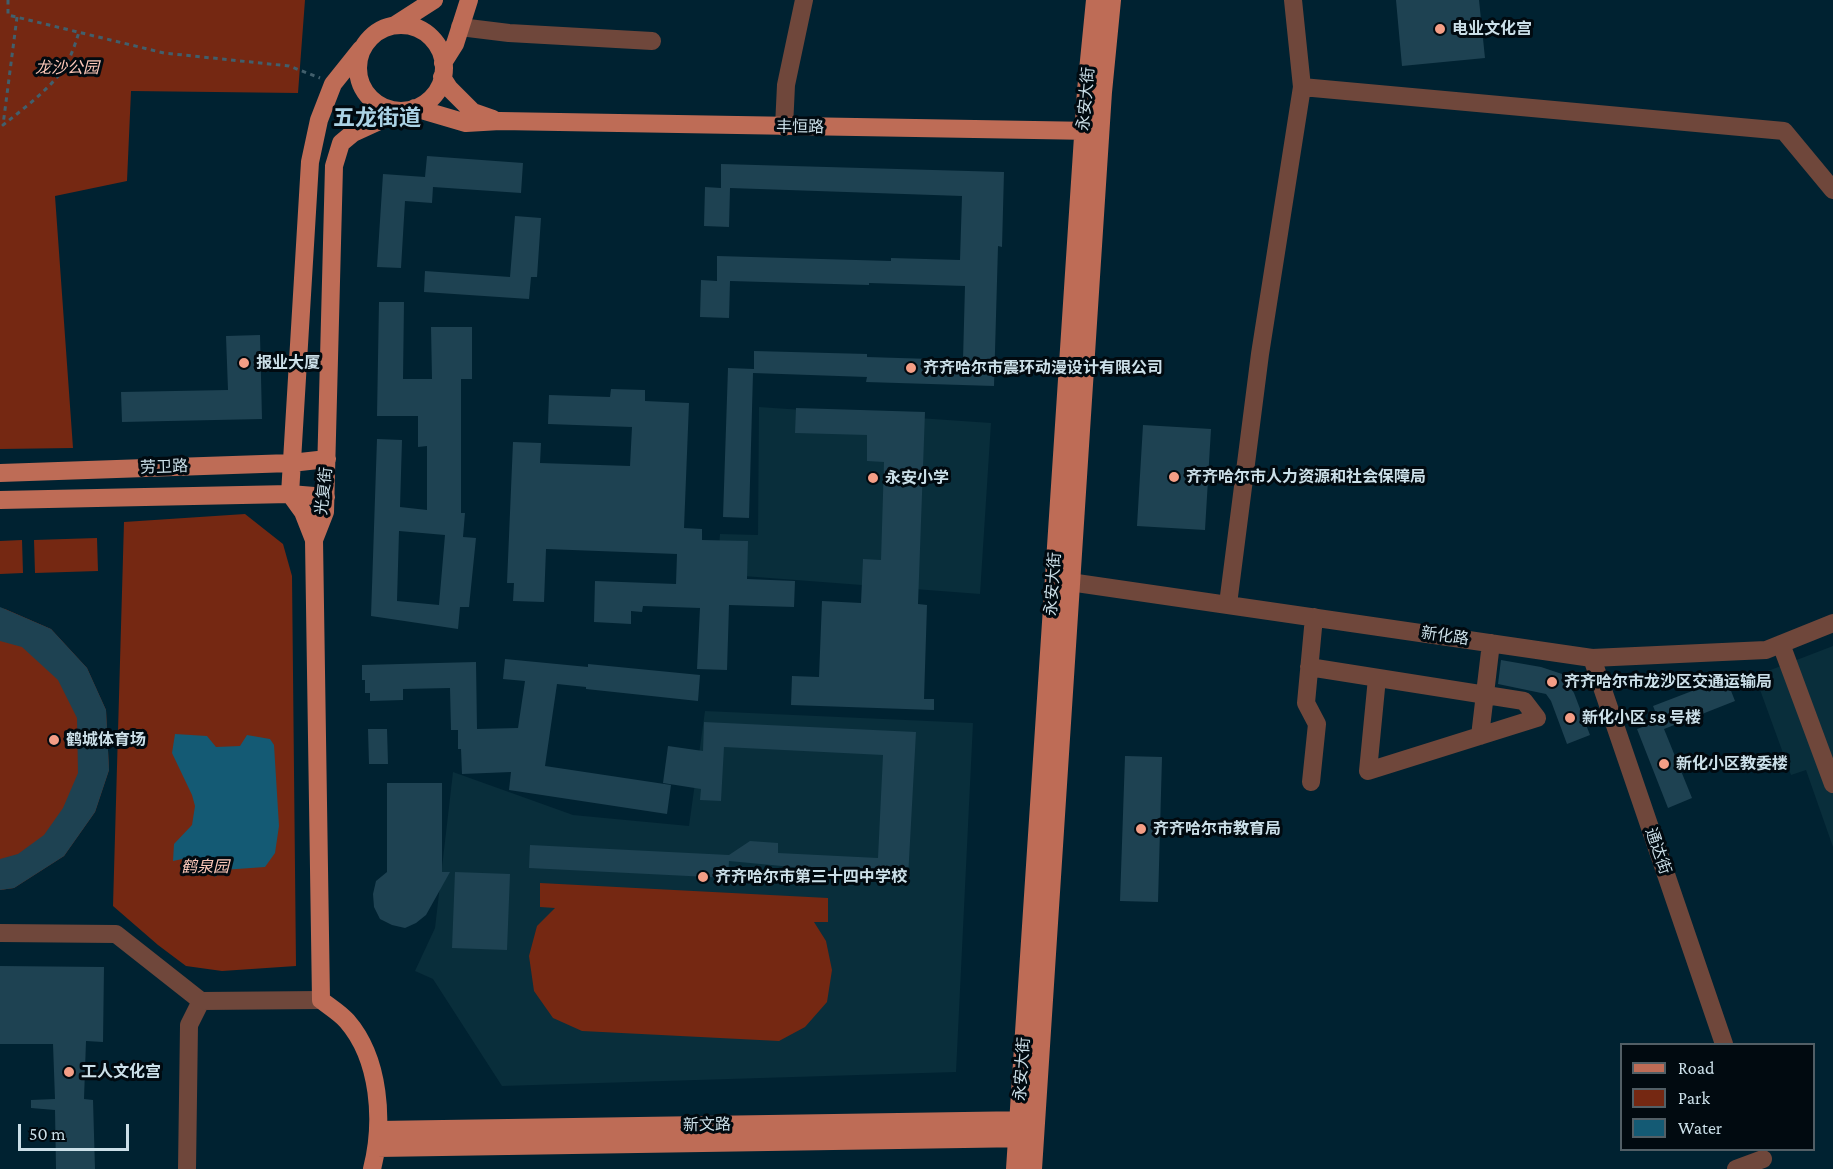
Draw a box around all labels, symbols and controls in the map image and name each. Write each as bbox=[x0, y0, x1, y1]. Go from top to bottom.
place label: 电业文化宫 bbox=[1452, 19, 1532, 39]
marker: 电业文化宫 bbox=[1433, 22, 1447, 36]
park label: 龙沙公园 bbox=[35, 58, 99, 78]
street label: 永安大街 bbox=[1074, 66, 1098, 132]
district label: 五龙街道 bbox=[333, 105, 421, 131]
street label: 丰恒路 bbox=[776, 117, 824, 137]
place label: 报业大厦 bbox=[256, 353, 320, 373]
marker: 报业大厦 bbox=[237, 356, 251, 370]
place label: 齐齐哈尔市震环动漫设计有限公司 bbox=[923, 358, 1163, 378]
marker: 齐齐哈尔市震环动漫设计有限公司 bbox=[904, 361, 918, 375]
street label: 劳卫路 bbox=[140, 457, 188, 477]
street label: 光复街 bbox=[312, 466, 336, 516]
place label: 齐齐哈尔市人力资源和社会保障局 bbox=[1186, 467, 1426, 487]
place label: 永安小学 bbox=[885, 468, 949, 488]
marker: 齐齐哈尔市人力资源和社会保障局 bbox=[1167, 470, 1181, 484]
marker: 永安小学 bbox=[866, 471, 880, 485]
street label: 永安大街 bbox=[1041, 551, 1065, 617]
street label: 新化路 bbox=[1420, 623, 1470, 649]
place label: 齐齐哈尔市龙沙区交通运输局 bbox=[1564, 672, 1772, 692]
marker: 齐齐哈尔市龙沙区交通运输局 bbox=[1545, 675, 1559, 689]
place label: 新化小区 58 号楼 bbox=[1582, 708, 1701, 728]
marker: 新化小区 58 号楼 bbox=[1563, 711, 1577, 725]
place label: 鹤城体育场 bbox=[66, 730, 146, 750]
marker: 鹤城体育场 bbox=[47, 733, 61, 747]
place label: 新化小区教委楼 bbox=[1676, 754, 1788, 774]
marker: 新化小区教委楼 bbox=[1657, 757, 1671, 771]
place label: 齐齐哈尔市教育局 bbox=[1153, 819, 1281, 839]
marker: 齐齐哈尔市教育局 bbox=[1134, 822, 1148, 836]
street label: 通达街 bbox=[1641, 825, 1675, 877]
park label: 鹤泉园 bbox=[181, 857, 229, 877]
place label: 齐齐哈尔市第三十四中学校 bbox=[715, 867, 907, 887]
marker: 齐齐哈尔市第三十四中学校 bbox=[696, 870, 710, 884]
street label: 永安大街 bbox=[1010, 1036, 1034, 1102]
legend bbox=[1620, 1043, 1815, 1151]
text: Road bbox=[1678, 1058, 1715, 1078]
place label: 工人文化宫 bbox=[81, 1062, 161, 1082]
marker: 工人文化宫 bbox=[62, 1065, 76, 1079]
text: Park bbox=[1678, 1088, 1710, 1108]
scale bar bbox=[21, 1112, 132, 1150]
street label: 新文路 bbox=[683, 1115, 731, 1135]
text: Water bbox=[1678, 1118, 1722, 1138]
text: 50 m bbox=[29, 1124, 66, 1144]

